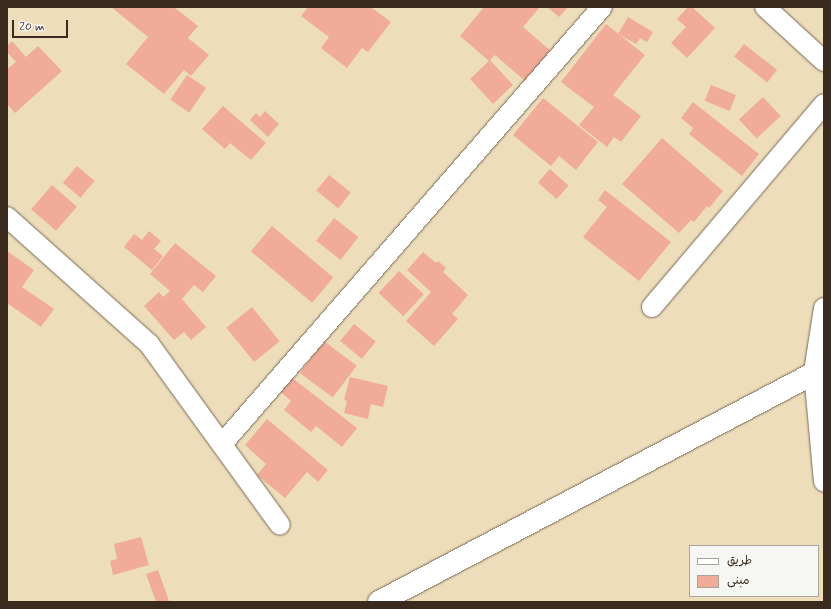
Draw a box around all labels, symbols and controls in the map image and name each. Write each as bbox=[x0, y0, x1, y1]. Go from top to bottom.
scale bar bbox=[14, 12, 70, 38]
text: 20 m bbox=[19, 19, 45, 35]
legend bbox=[689, 545, 819, 597]
text: طريق bbox=[727, 553, 752, 569]
text: مبنى bbox=[727, 573, 750, 589]

